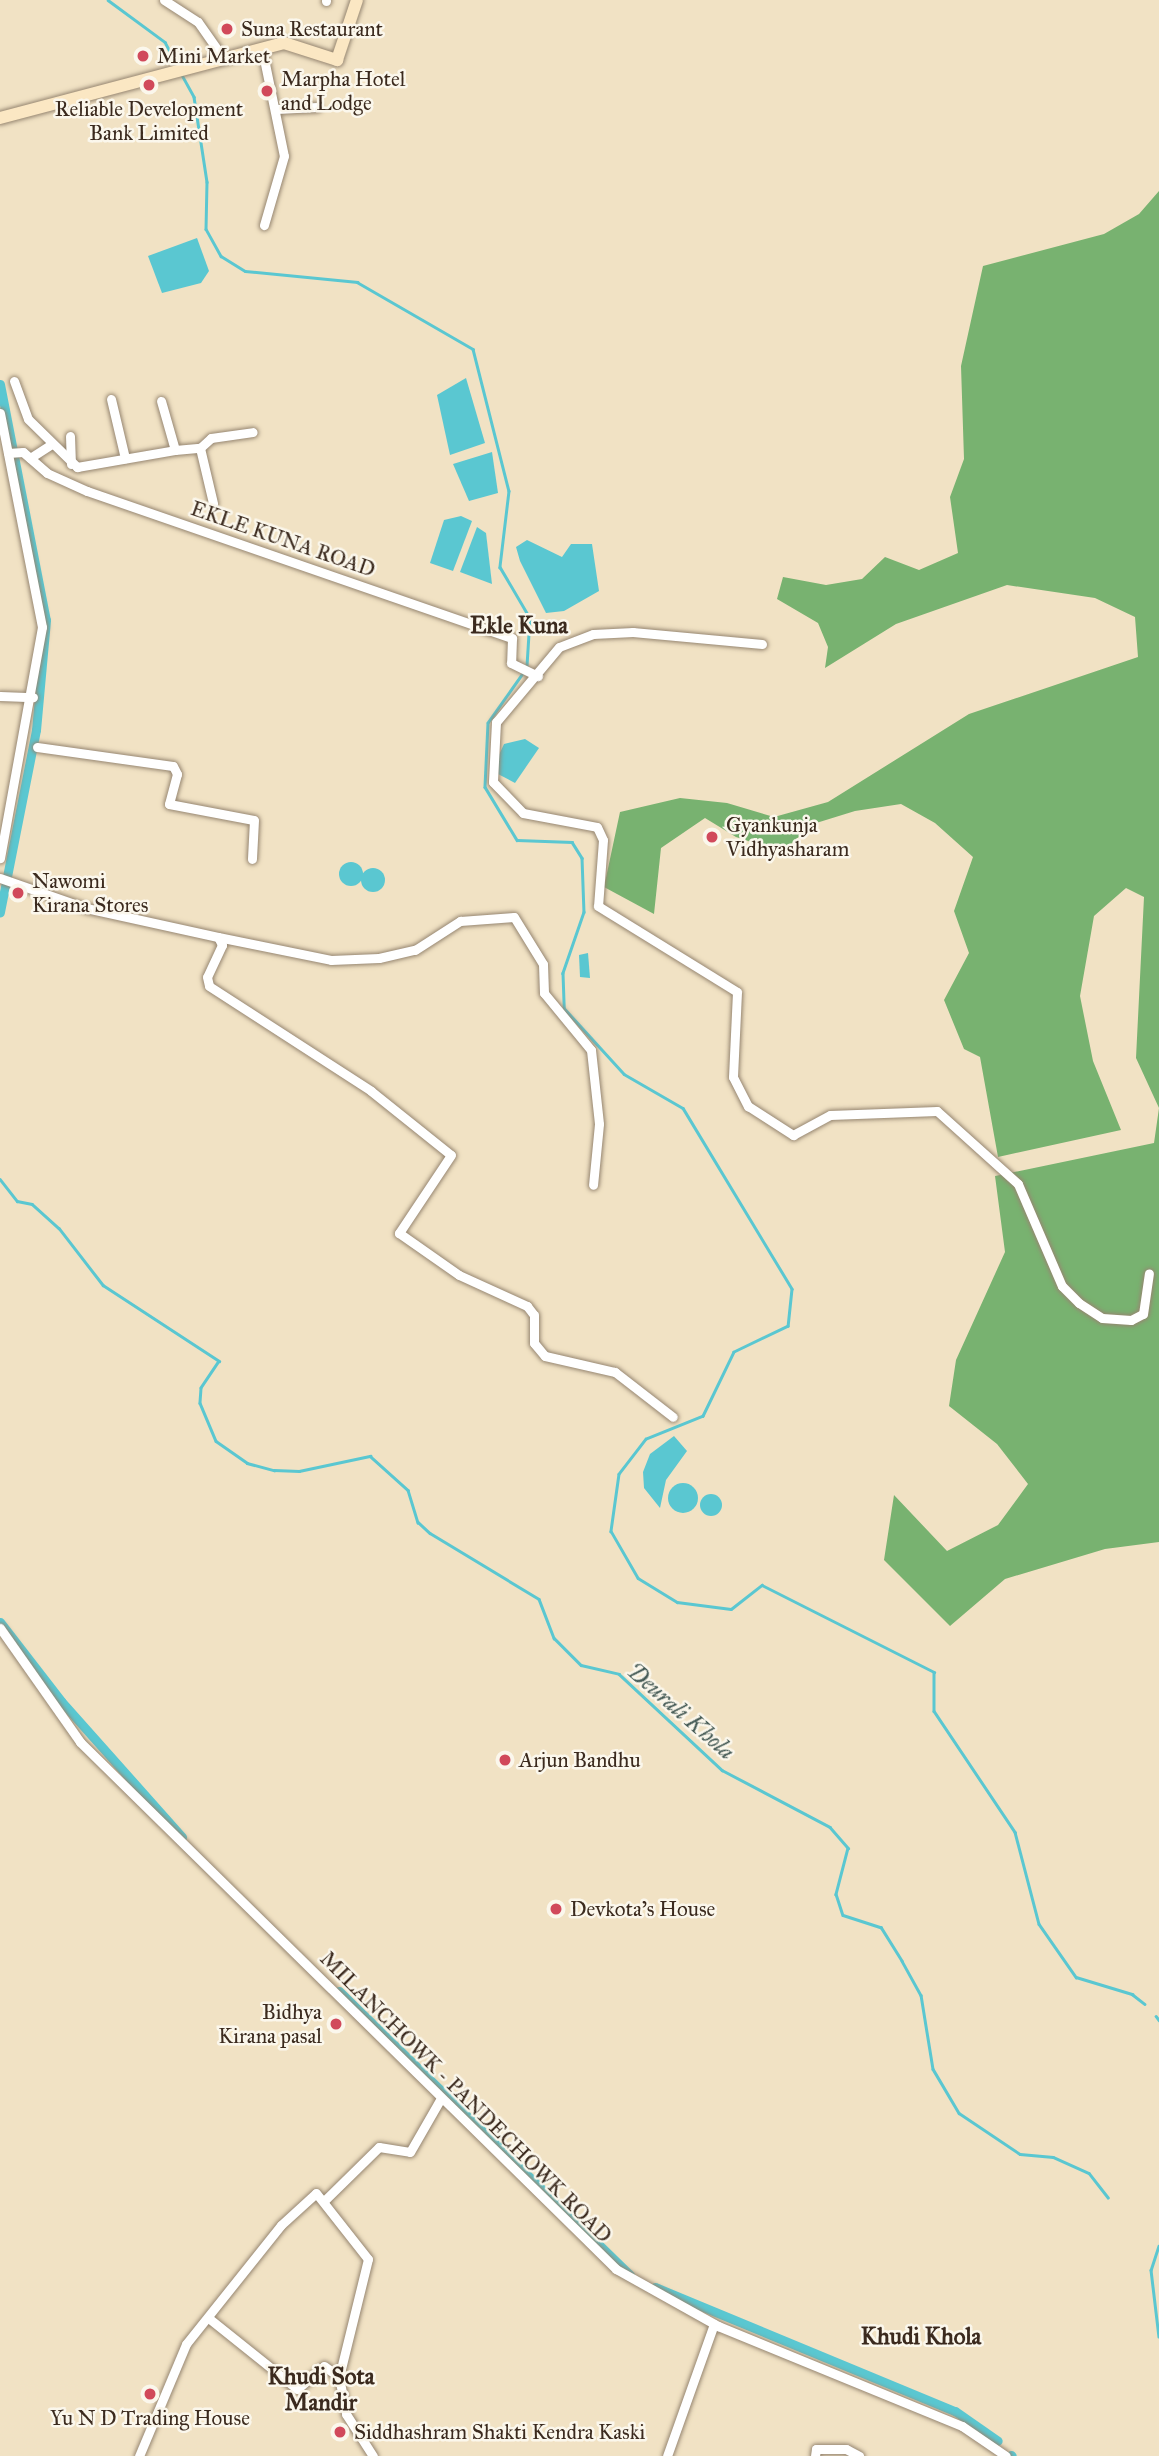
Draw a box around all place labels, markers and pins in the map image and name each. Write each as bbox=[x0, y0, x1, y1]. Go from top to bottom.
place label: Suna Restaurant bbox=[241, 16, 383, 42]
marker: Suna Restaurant bbox=[219, 21, 235, 37]
place label: Mini Market bbox=[157, 43, 270, 69]
marker: Mini Market bbox=[135, 48, 151, 64]
place label: Marpha Hotel and Lodge bbox=[281, 66, 405, 116]
marker: Reliable Development Bank Limited bbox=[141, 77, 157, 93]
marker: Marpha Hotel and Lodge bbox=[259, 83, 275, 99]
place label: Reliable Development Bank Limited bbox=[55, 96, 243, 146]
place label: Gyankunja Vidhyasharam bbox=[726, 812, 849, 862]
marker: Gyankunja Vidhyasharam bbox=[704, 829, 720, 845]
place label: Nawomi Kirana Stores bbox=[32, 868, 148, 918]
marker: Nawomi Kirana Stores bbox=[10, 885, 26, 901]
place label: Arjun Bandhu bbox=[519, 1747, 641, 1773]
marker: Arjun Bandhu bbox=[497, 1752, 513, 1768]
place label: Devkota's House bbox=[570, 1896, 715, 1922]
marker: Devkota's House bbox=[548, 1901, 564, 1917]
place label: Bidhya Kirana pasal bbox=[218, 1999, 322, 2049]
marker: Bidhya Kirana pasal bbox=[328, 2016, 344, 2032]
marker: Yu N D Trading House bbox=[142, 2386, 158, 2402]
place label: Yu N D Trading House bbox=[50, 2405, 250, 2431]
place label: Siddhashram Shakti Kendra Kaski bbox=[354, 2419, 645, 2445]
marker: Siddhashram Shakti Kendra Kaski bbox=[332, 2424, 348, 2440]

